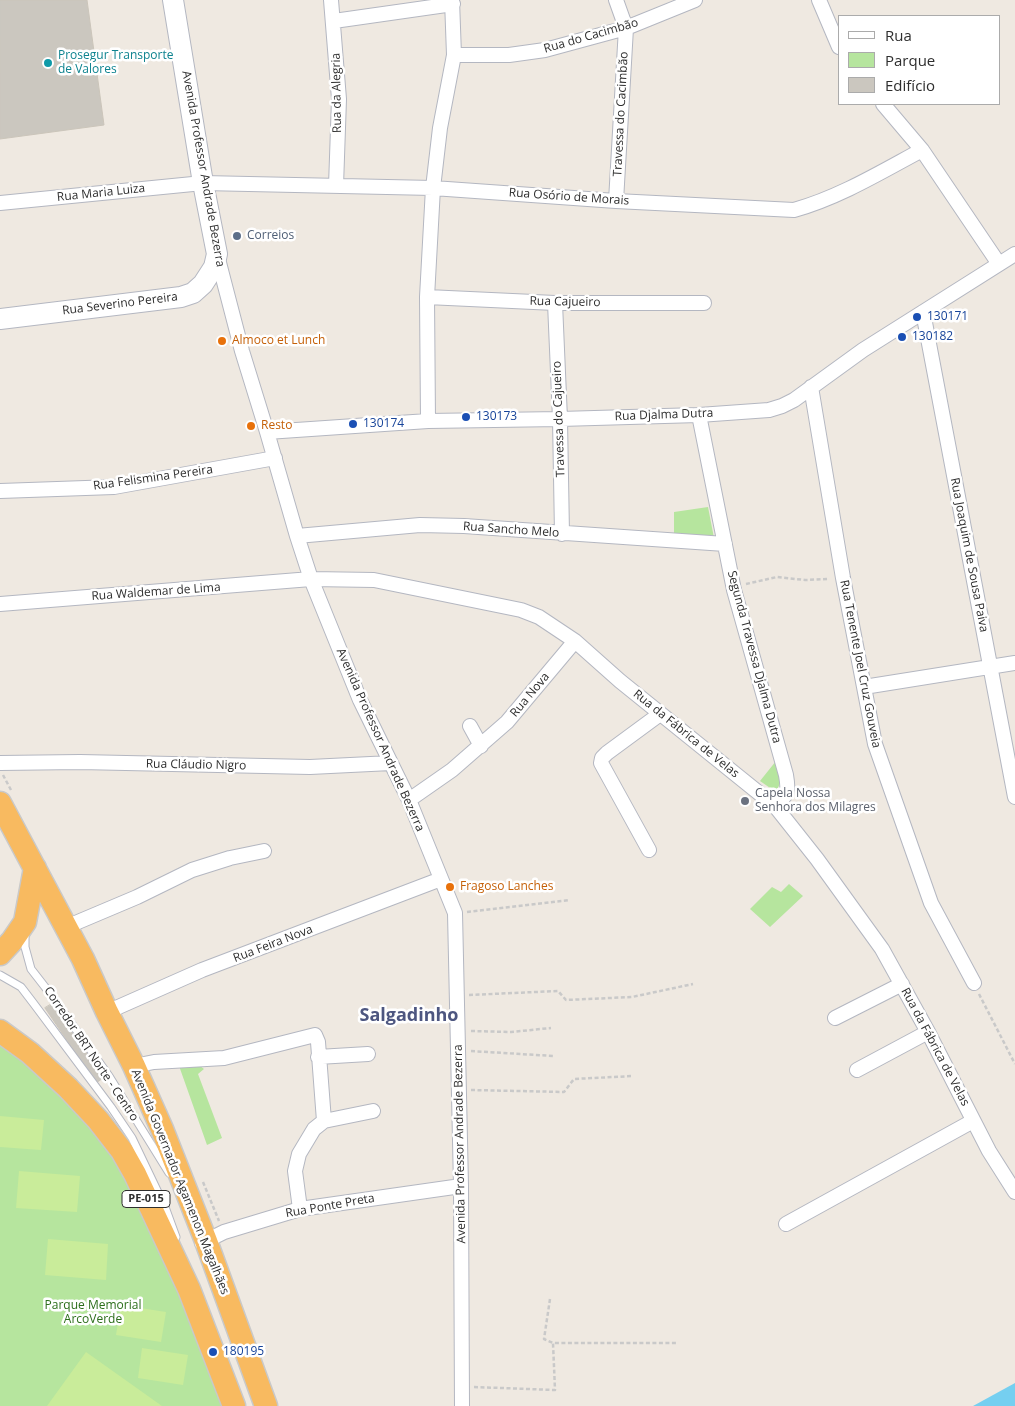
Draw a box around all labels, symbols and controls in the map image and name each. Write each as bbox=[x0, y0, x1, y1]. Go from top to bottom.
legend bbox=[838, 15, 1000, 105]
street label: Rua do Cacimbão bbox=[542, 16, 640, 56]
text: Rua bbox=[885, 25, 912, 45]
place label: Prosegur Transporte de Valores bbox=[58, 49, 173, 77]
text: Parque bbox=[885, 50, 935, 70]
street label: Travessa do Cacimbão bbox=[611, 51, 631, 177]
street label: Rua da Alegria bbox=[329, 53, 345, 133]
marker: Prosegur Transporte de Valores bbox=[42, 57, 54, 69]
street label: Avenida Professor Andrade Bezerra bbox=[179, 70, 227, 268]
text: Edifício bbox=[885, 75, 935, 95]
street label: Rua Maria Luiza bbox=[56, 181, 146, 205]
street label: Rua Osório de Morais bbox=[508, 186, 630, 208]
place label: Correios bbox=[247, 229, 294, 243]
marker: Correios bbox=[231, 230, 243, 242]
street label: Rua Severino Pereira bbox=[61, 290, 179, 318]
street label: Rua Cajueiro bbox=[529, 294, 601, 310]
place label: 130171 bbox=[927, 310, 968, 324]
marker: 130171 bbox=[911, 311, 923, 323]
place label: 130182 bbox=[912, 330, 953, 344]
marker: 130182 bbox=[896, 331, 908, 343]
place label: Almoco et Lunch bbox=[232, 334, 325, 348]
marker: Almoco et Lunch bbox=[216, 335, 228, 347]
street label: Travessa do Cajueiro bbox=[550, 361, 568, 477]
street label: Rua Djalma Dutra bbox=[614, 406, 714, 424]
place label: 130173 bbox=[476, 410, 517, 424]
marker: 130173 bbox=[460, 411, 472, 423]
place label: 130174 bbox=[363, 417, 404, 431]
marker: 130174 bbox=[347, 418, 359, 430]
place label: Resto bbox=[261, 419, 292, 433]
marker: Resto bbox=[245, 420, 257, 432]
street label: Rua Felismina Pereira bbox=[92, 462, 214, 494]
street label: Rua Joaquim de Sousa Paiva bbox=[947, 477, 991, 633]
street label: Rua Sancho Melo bbox=[462, 519, 560, 541]
street label: Segunda Travessa Djalma Dutra bbox=[724, 569, 784, 745]
street label: Rua Tenente Joel Cruz Gouveia bbox=[837, 579, 883, 749]
street label: Rua Waldemar de Lima bbox=[91, 580, 221, 604]
street label: Avenida Professor Andrade Bezerra bbox=[333, 646, 427, 834]
street label: Rua Nova bbox=[507, 670, 553, 720]
street label: Rua da Fábrica de Velas bbox=[630, 687, 742, 781]
street label: Rua Cláudio Nigro bbox=[146, 757, 246, 773]
place label: Capela Nossa Senhora dos Milagres bbox=[755, 787, 876, 815]
marker: Capela Nossa Senhora dos Milagres bbox=[739, 795, 751, 807]
place label: Fragoso Lanches bbox=[460, 880, 553, 894]
marker: Fragoso Lanches bbox=[444, 881, 456, 893]
street label: Rua Feira Nova bbox=[231, 922, 315, 966]
street label: Corredor BRT Norte - Centro bbox=[41, 984, 141, 1124]
street label: Rua da Fábrica de Velas bbox=[898, 985, 972, 1109]
district label: Salgadinho bbox=[359, 1005, 459, 1027]
street label: Avenida Professor Andrade Bezerra bbox=[451, 1044, 469, 1244]
street label: Avenida Governador Agamenon Magalhães bbox=[128, 1067, 232, 1297]
road number: PE-015 bbox=[122, 1190, 170, 1208]
street label: Rua Ponte Preta bbox=[284, 1191, 376, 1221]
park label: Parque Memorial ArcoVerde bbox=[45, 1299, 141, 1327]
place label: 180195 bbox=[223, 1345, 264, 1359]
marker: 180195 bbox=[207, 1346, 219, 1358]

